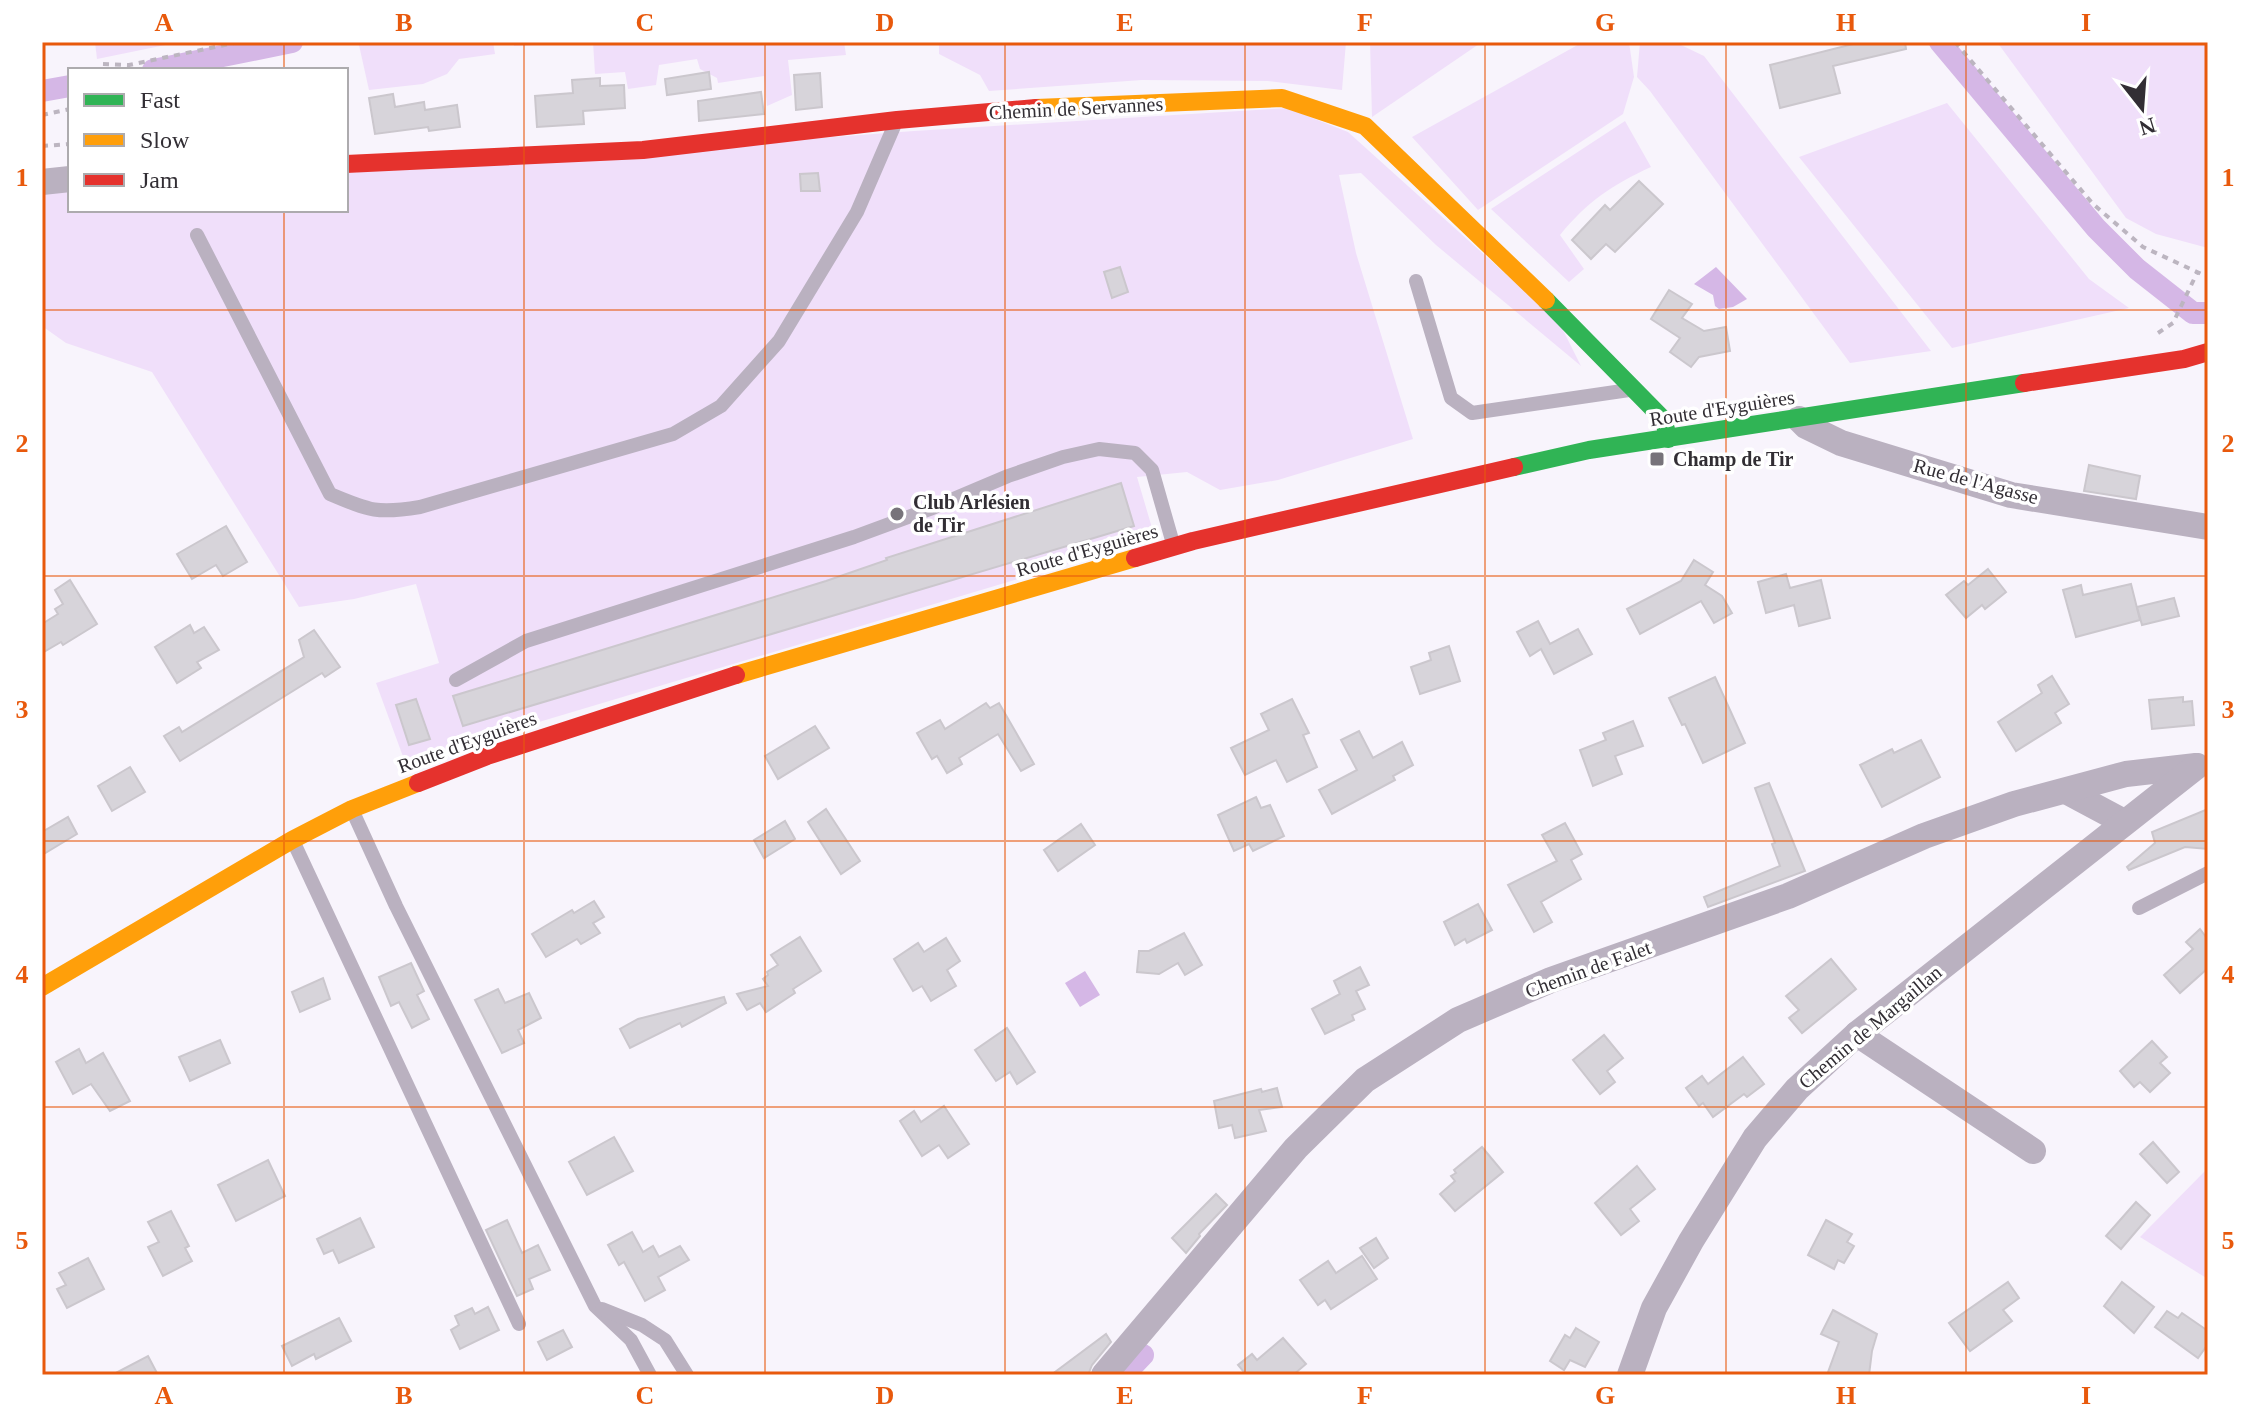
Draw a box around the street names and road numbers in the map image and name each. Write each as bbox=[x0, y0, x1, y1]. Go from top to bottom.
street label: Chemin de Servannes bbox=[988, 92, 1164, 124]
street label: Route d'Eyguières bbox=[1648, 386, 1796, 431]
street label: Rue de l'Agasse bbox=[1911, 454, 2041, 509]
street label: Route d'Eyguières bbox=[1014, 519, 1161, 582]
street label: Route d'Eyguières bbox=[394, 707, 540, 778]
street label: Chemin de Falet bbox=[1522, 936, 1654, 1002]
street label: Chemin de Margaillan bbox=[1794, 961, 1947, 1094]

